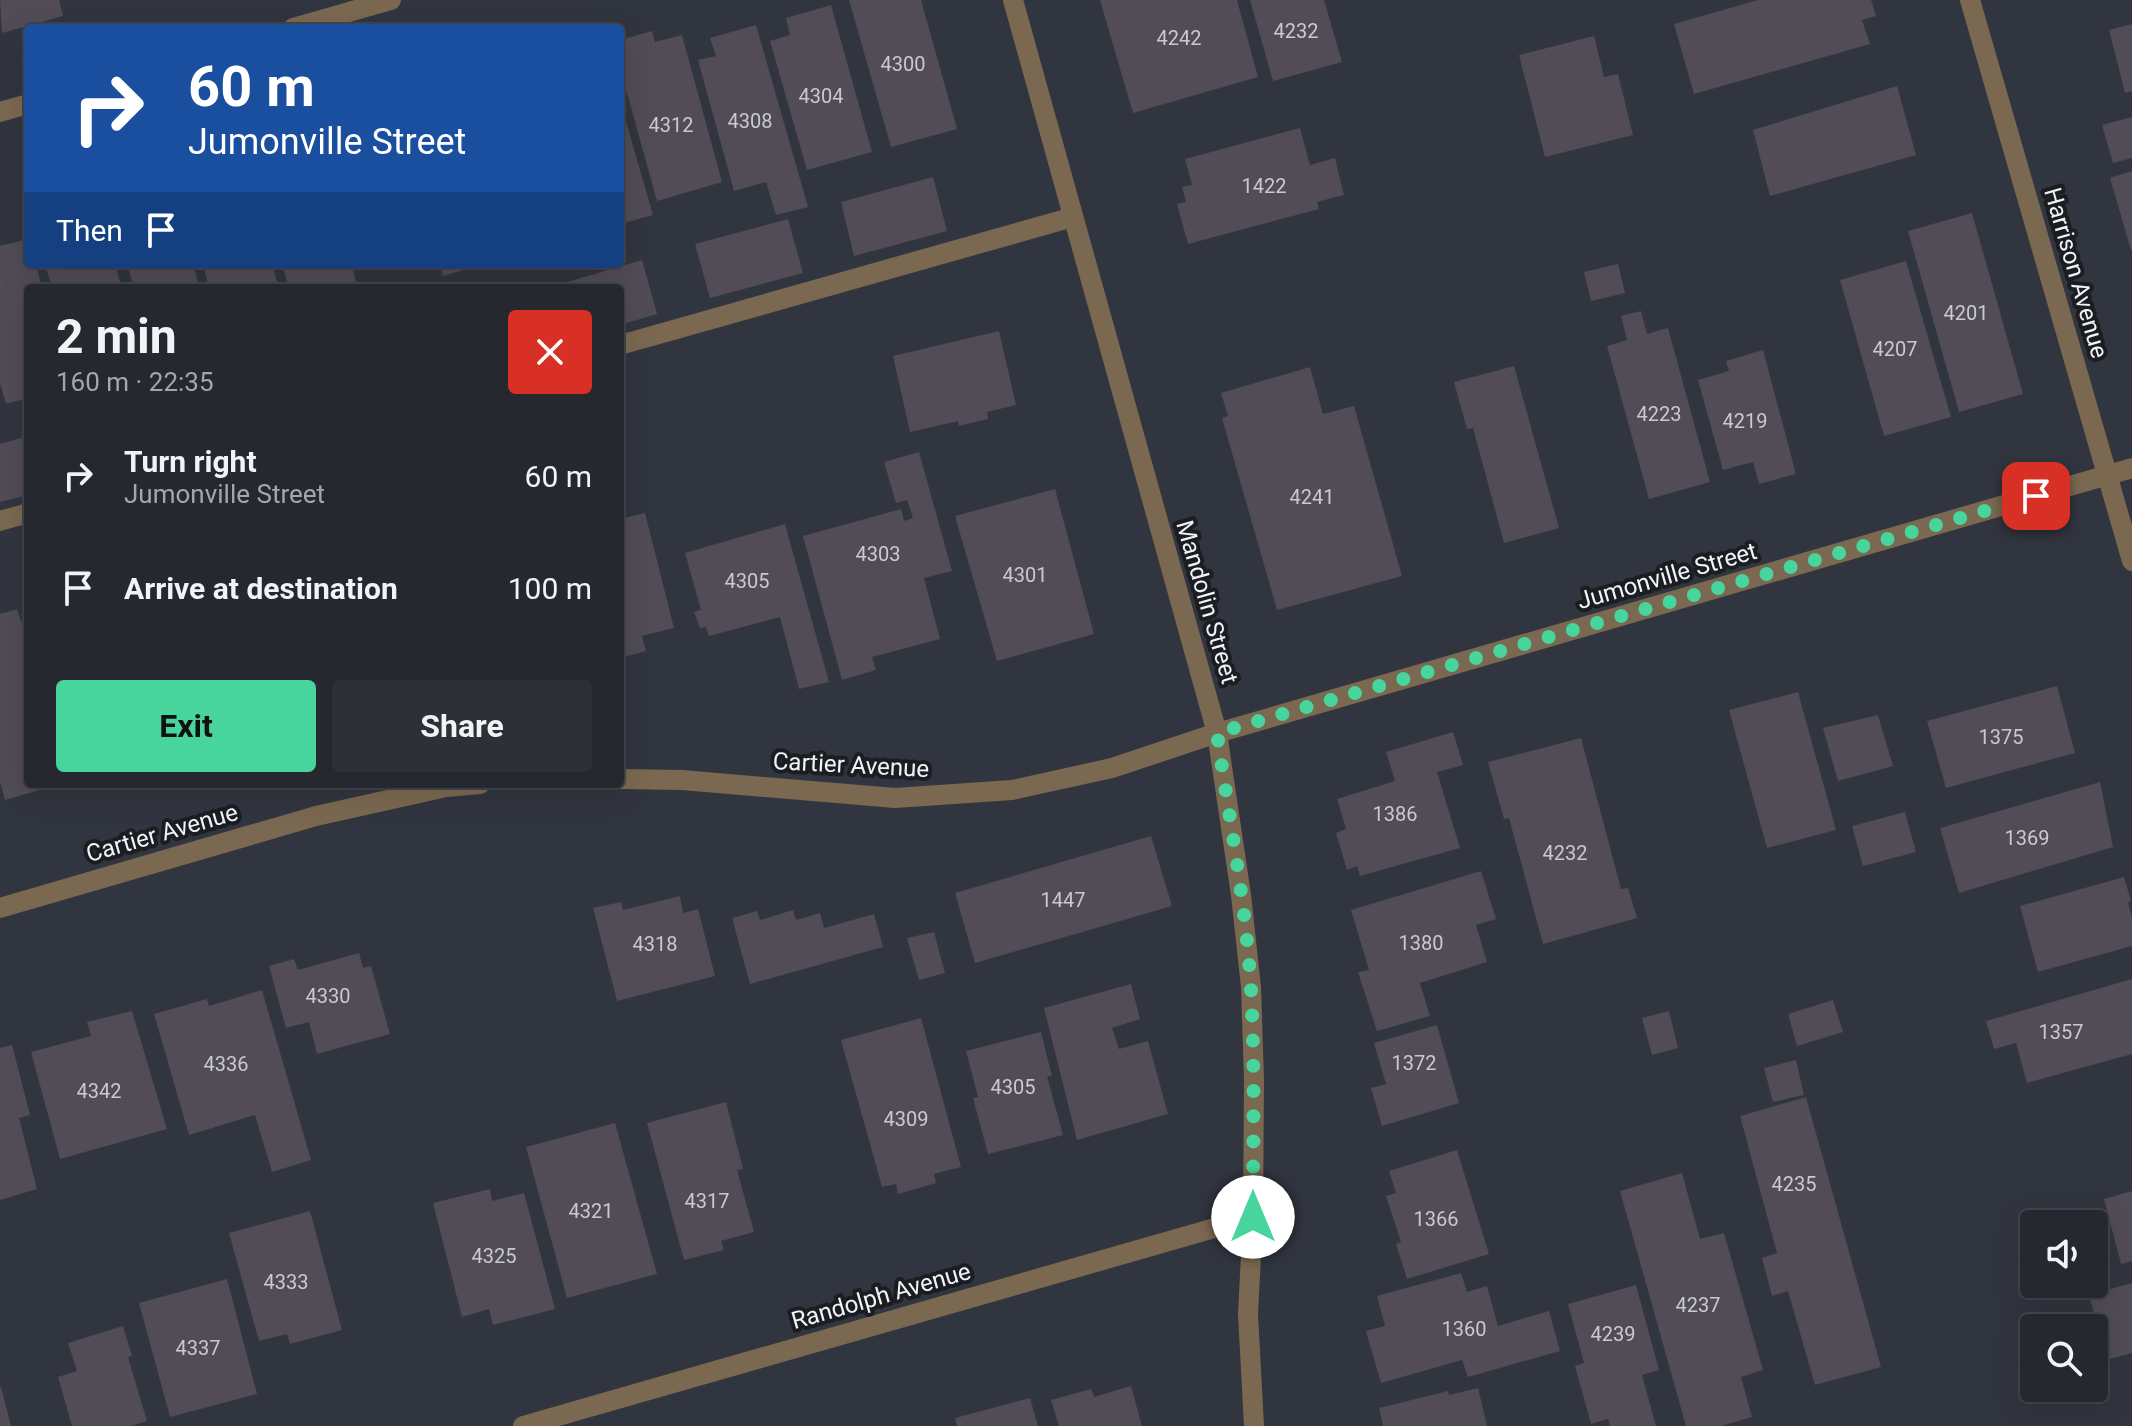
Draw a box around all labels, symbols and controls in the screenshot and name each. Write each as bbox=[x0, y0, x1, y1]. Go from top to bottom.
house number: 4232 bbox=[1274, 19, 1318, 43]
house number: 4242 bbox=[1157, 26, 1201, 50]
house number: 4300 bbox=[881, 52, 925, 76]
text: 60 m bbox=[188, 54, 315, 120]
icon: right bbox=[56, 56, 160, 160]
house number: 4304 bbox=[799, 84, 843, 108]
house number: 4308 bbox=[728, 109, 772, 133]
house number: 4312 bbox=[649, 113, 693, 137]
text: Jumonville Street bbox=[188, 121, 466, 163]
house number: 1422 bbox=[1242, 174, 1286, 198]
street label: Harrison Avenue bbox=[2038, 185, 2114, 361]
icon: arrive bbox=[139, 208, 183, 252]
text: Then bbox=[56, 213, 123, 248]
house number: 4201 bbox=[1944, 301, 1988, 325]
text: 2 min bbox=[56, 308, 177, 365]
button: close bbox=[508, 310, 592, 394]
house number: 4207 bbox=[1873, 337, 1917, 361]
text: 160 m · 22:35 bbox=[56, 367, 214, 397]
house number: 4223 bbox=[1637, 402, 1681, 426]
house number: 4219 bbox=[1723, 409, 1767, 433]
text: Turn right bbox=[124, 444, 257, 479]
icon: right bbox=[56, 454, 100, 498]
text: 60 m bbox=[525, 459, 592, 494]
pin bbox=[2002, 462, 2070, 530]
icon: arrive bbox=[2014, 474, 2058, 518]
text: Jumonville Street bbox=[124, 479, 325, 509]
house number: 4241 bbox=[1290, 485, 1334, 509]
street label: Mandolin Street bbox=[1170, 517, 1244, 687]
street label: Jumonville Street bbox=[1574, 537, 1760, 615]
house number: 4303 bbox=[856, 542, 900, 566]
house number: 4301 bbox=[1003, 563, 1047, 587]
icon: arrive bbox=[56, 566, 100, 610]
house number: 4305 bbox=[725, 569, 769, 593]
text: Arrive at destination bbox=[124, 571, 398, 606]
text: 100 m bbox=[508, 571, 592, 606]
button: Exit bbox=[56, 680, 316, 772]
button: Share bbox=[332, 680, 592, 772]
house number: 1375 bbox=[1979, 725, 2023, 749]
street label: Cartier Avenue bbox=[772, 747, 930, 783]
street label: Cartier Avenue bbox=[83, 798, 241, 868]
house number: 1386 bbox=[1373, 802, 1417, 826]
house number: 1369 bbox=[2005, 826, 2049, 850]
house number: 4232 bbox=[1543, 841, 1587, 865]
house number: 1447 bbox=[1041, 888, 1085, 912]
house number: 1380 bbox=[1399, 931, 1443, 955]
house number: 4318 bbox=[633, 932, 677, 956]
house number: 4330 bbox=[306, 984, 350, 1008]
house number: 1357 bbox=[2039, 1020, 2083, 1044]
house number: 1372 bbox=[1392, 1051, 1436, 1075]
house number: 4336 bbox=[204, 1052, 248, 1076]
house number: 4305 bbox=[991, 1075, 1035, 1099]
house number: 4342 bbox=[77, 1079, 121, 1103]
house number: 4309 bbox=[884, 1107, 928, 1131]
house number: 4235 bbox=[1772, 1172, 1816, 1196]
position arrow bbox=[1211, 1175, 1295, 1259]
house number: 4317 bbox=[685, 1189, 729, 1213]
house number: 4321 bbox=[569, 1199, 613, 1223]
house number: 1366 bbox=[1414, 1207, 1458, 1231]
map controls bbox=[2020, 1210, 2108, 1402]
button: sound bbox=[2020, 1210, 2108, 1298]
house number: 4325 bbox=[472, 1244, 516, 1268]
street label: Randolph Avenue bbox=[788, 1257, 974, 1335]
house number: 4333 bbox=[264, 1270, 308, 1294]
house number: 4237 bbox=[1676, 1293, 1720, 1317]
button: search bbox=[2020, 1314, 2108, 1402]
house number: 1360 bbox=[1442, 1317, 1486, 1341]
house number: 4239 bbox=[1591, 1322, 1635, 1346]
house number: 4337 bbox=[176, 1336, 220, 1360]

